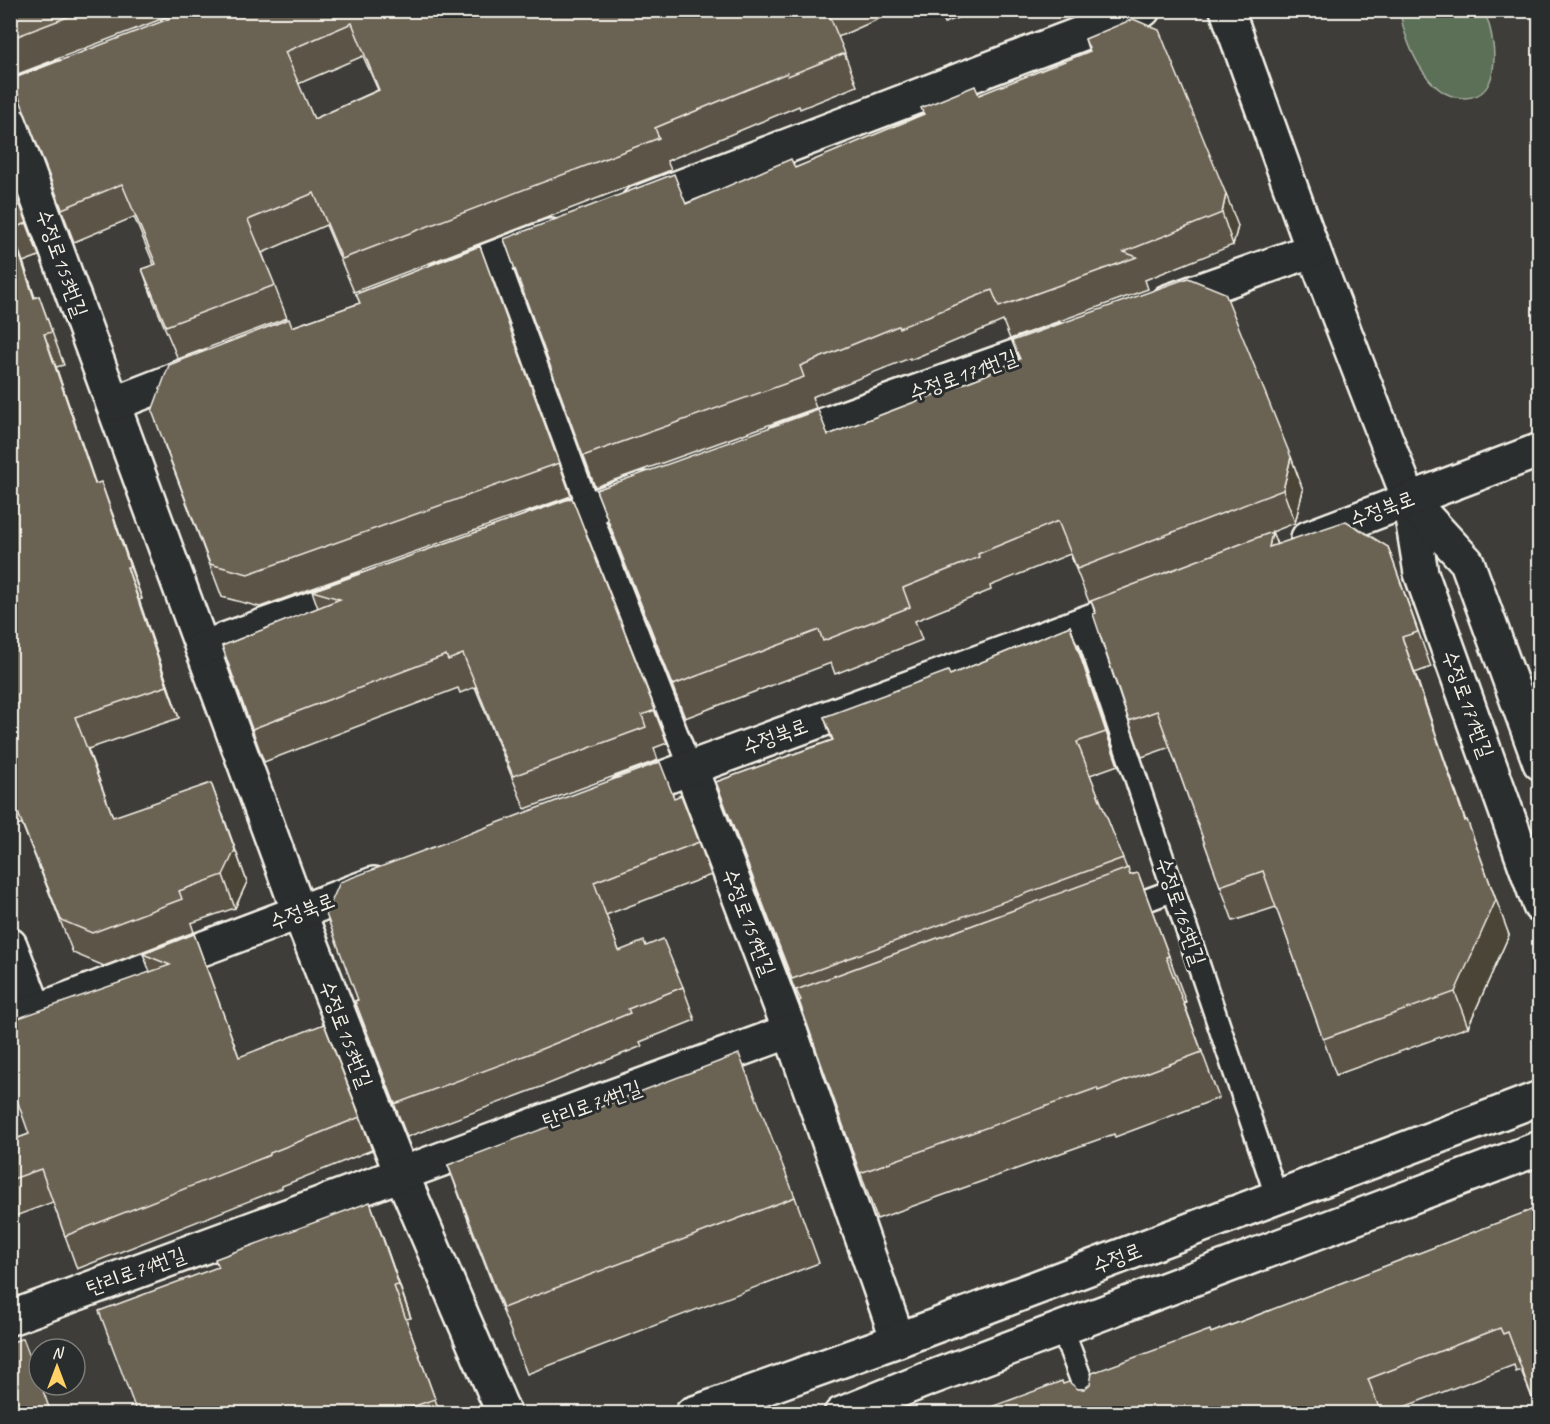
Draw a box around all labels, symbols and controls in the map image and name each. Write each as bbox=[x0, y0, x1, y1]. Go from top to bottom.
street label: 수정로153번길 bbox=[30, 206, 94, 321]
street label: 수정로171번길 bbox=[906, 343, 1021, 407]
street label: 수정북로 bbox=[1346, 485, 1418, 533]
street label: 수정로171번길 bbox=[1436, 647, 1500, 762]
street label: 수정북로 bbox=[739, 712, 811, 760]
street label: 수정로165번길 bbox=[1150, 853, 1212, 969]
street label: 수정로159번길 bbox=[717, 865, 781, 979]
street label: 수정북로 bbox=[266, 887, 338, 935]
street label: 수정로153번길 bbox=[314, 977, 378, 1091]
street label: 탄리로74번길 bbox=[539, 1074, 645, 1134]
street label: 수정로 bbox=[1089, 1237, 1145, 1279]
street label: 탄리로74번길 bbox=[83, 1241, 189, 1301]
north arrow bbox=[27, 1337, 87, 1397]
text: N bbox=[52, 1343, 65, 1363]

